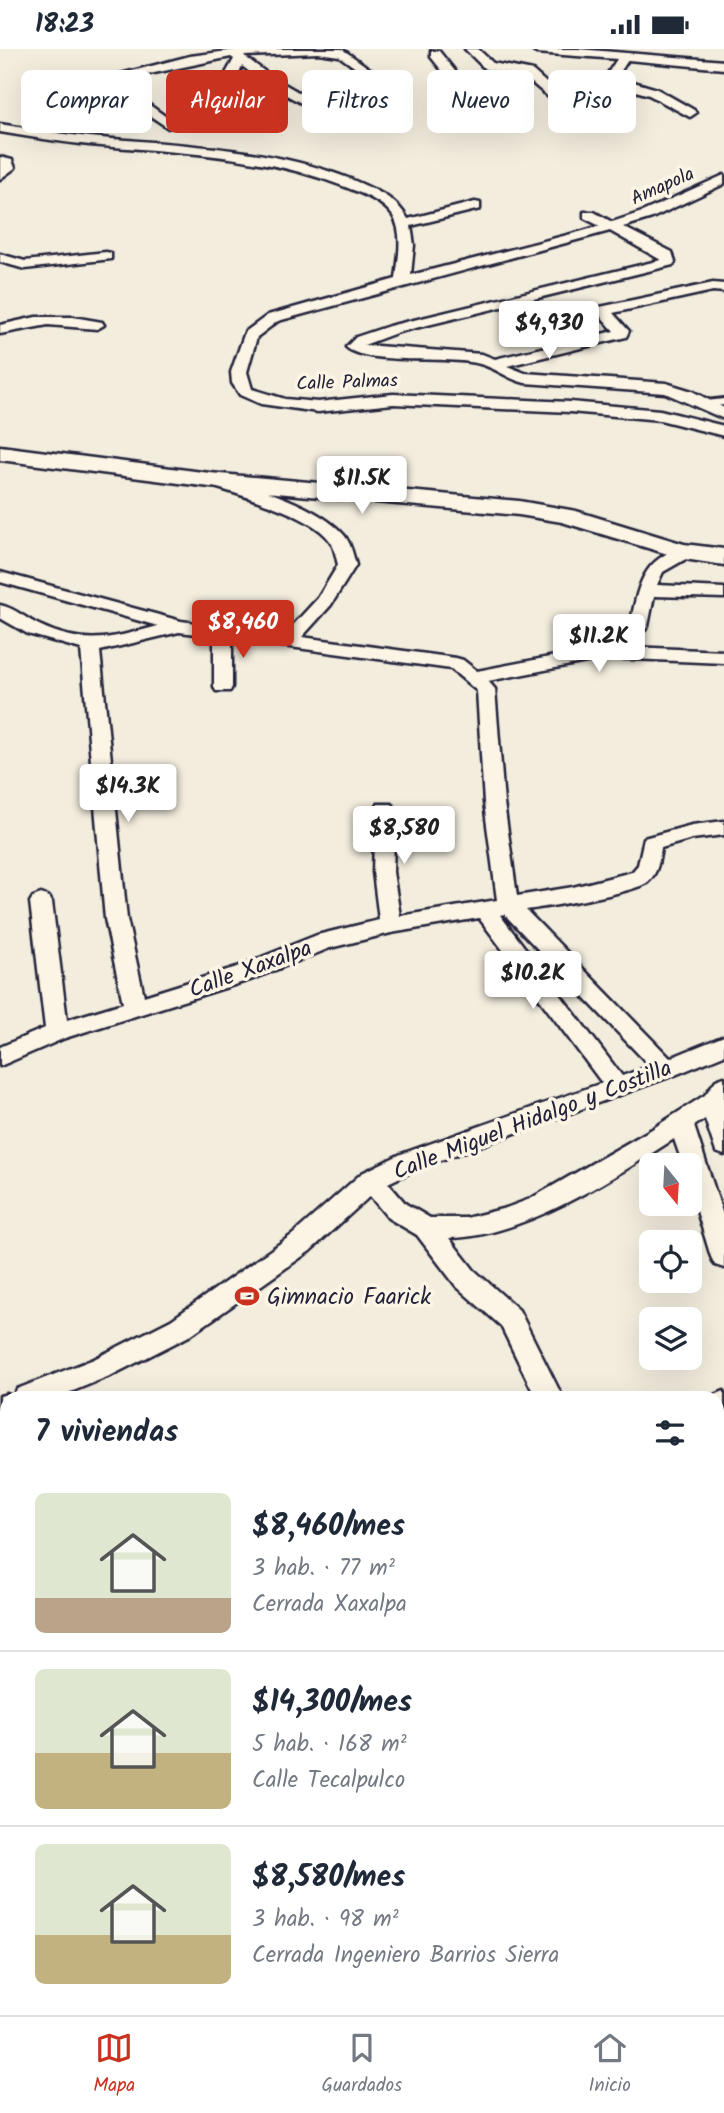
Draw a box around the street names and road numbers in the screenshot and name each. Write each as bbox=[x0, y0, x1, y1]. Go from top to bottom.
street label: Amapola bbox=[626, 160, 699, 214]
street label: Calle Palmas bbox=[296, 366, 398, 400]
street label: Calle Xaxalpa bbox=[184, 931, 317, 1009]
street label: Calle Miguel Hidalgo y Costilla bbox=[388, 1051, 677, 1191]

